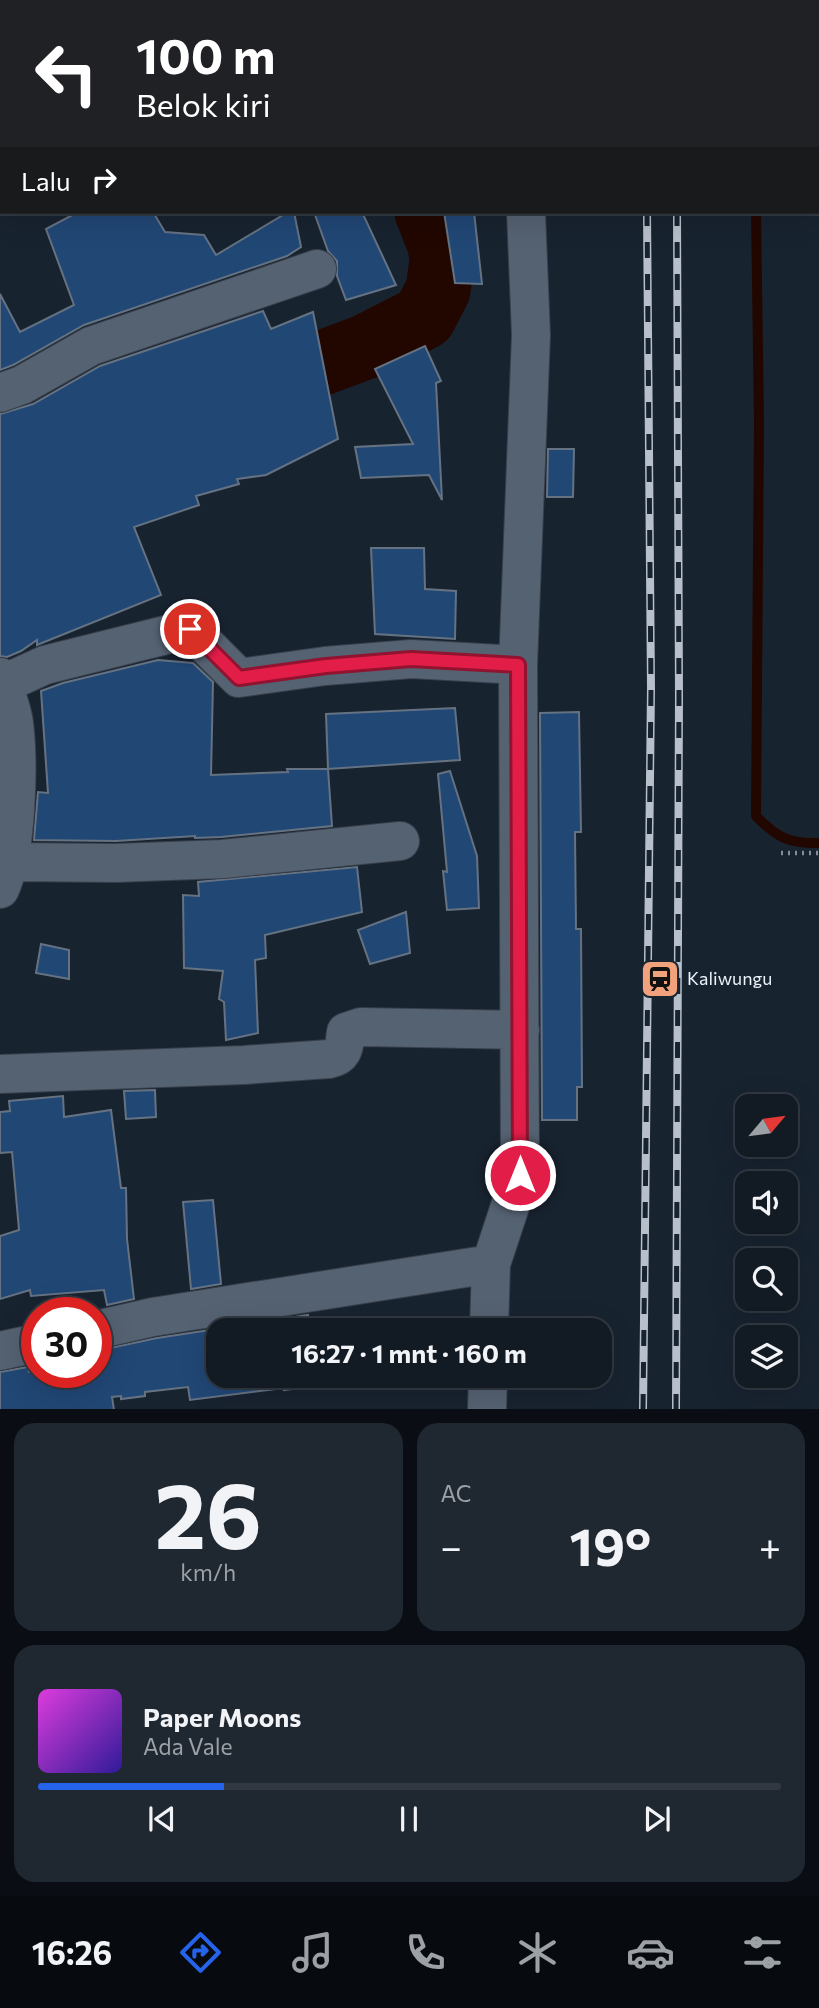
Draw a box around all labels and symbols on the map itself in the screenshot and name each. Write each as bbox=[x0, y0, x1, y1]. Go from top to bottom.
pin bbox=[160, 599, 220, 659]
station icon: Kaliwungu bbox=[639, 958, 681, 1000]
place label: Kaliwungu bbox=[687, 967, 772, 989]
north arrow bbox=[735, 1094, 798, 1157]
position arrow bbox=[483, 1138, 557, 1212]
speed limit sign: 30 bbox=[21, 1297, 112, 1388]

